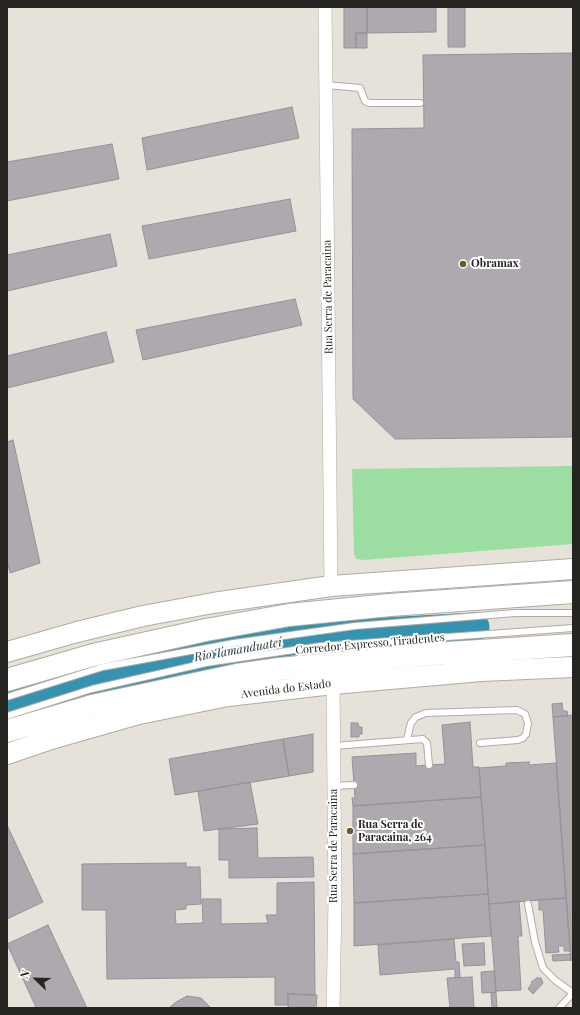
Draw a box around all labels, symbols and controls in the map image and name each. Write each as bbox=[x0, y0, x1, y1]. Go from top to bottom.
street label: Rua Serra de Paracaina bbox=[320, 240, 336, 354]
place label: Obramax bbox=[471, 257, 519, 271]
marker: Obramax bbox=[458, 259, 468, 269]
street label: Corredor Expresso Tiradentes bbox=[295, 631, 445, 657]
water label: Rio Tamanduateí bbox=[193, 635, 283, 665]
street label: Avenida do Estado bbox=[240, 677, 332, 701]
street label: Rua Serra de Paracaina bbox=[327, 789, 341, 903]
place label: Rua Serra de Paracaina, 264 bbox=[358, 818, 432, 844]
marker: Rua Serra de Paracaina, 264 bbox=[345, 826, 355, 836]
north arrow bbox=[16, 959, 56, 999]
text: N bbox=[16, 968, 33, 981]

